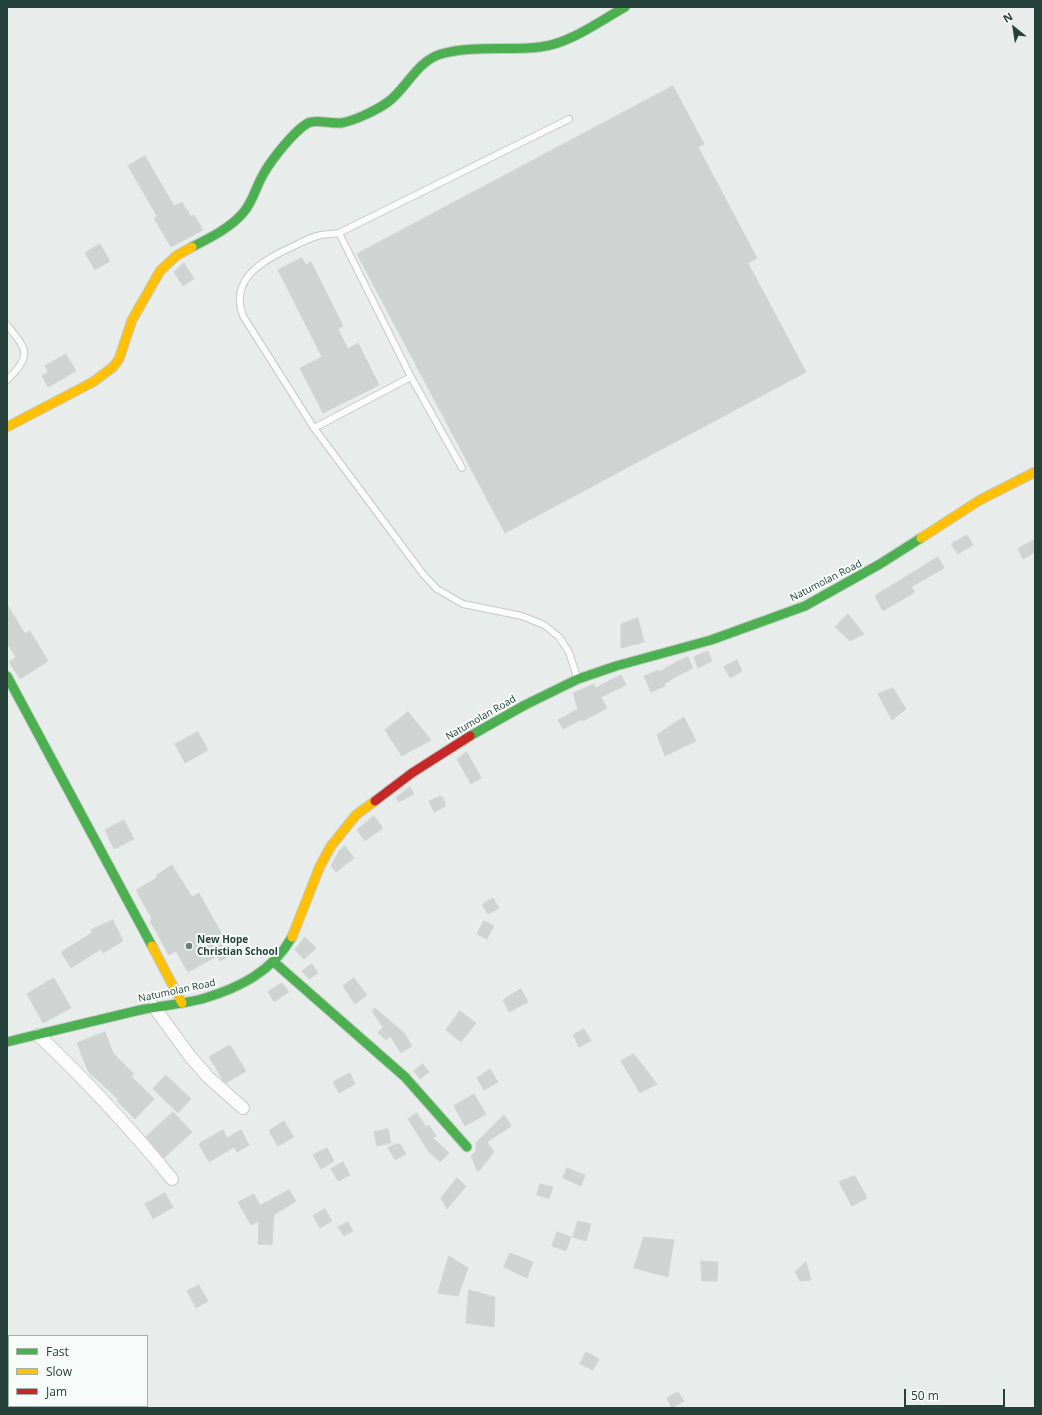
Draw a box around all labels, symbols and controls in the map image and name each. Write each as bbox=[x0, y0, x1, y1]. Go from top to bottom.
north arrow bbox=[994, 8, 1034, 48]
text: N bbox=[1000, 8, 1015, 26]
street label: Natumolan Road bbox=[788, 558, 864, 604]
street label: Natumolan Road bbox=[444, 693, 518, 743]
place label: New Hope Christian School bbox=[197, 934, 278, 958]
marker: New Hope Christian School bbox=[184, 941, 194, 951]
street label: Natumolan Road bbox=[137, 977, 217, 1005]
legend bbox=[8, 1335, 148, 1407]
text: Fast bbox=[46, 1343, 69, 1360]
text: Slow bbox=[46, 1363, 72, 1380]
scale bar bbox=[906, 1381, 1007, 1407]
text: Jam bbox=[46, 1383, 67, 1400]
text: 50 m bbox=[911, 1387, 939, 1404]

